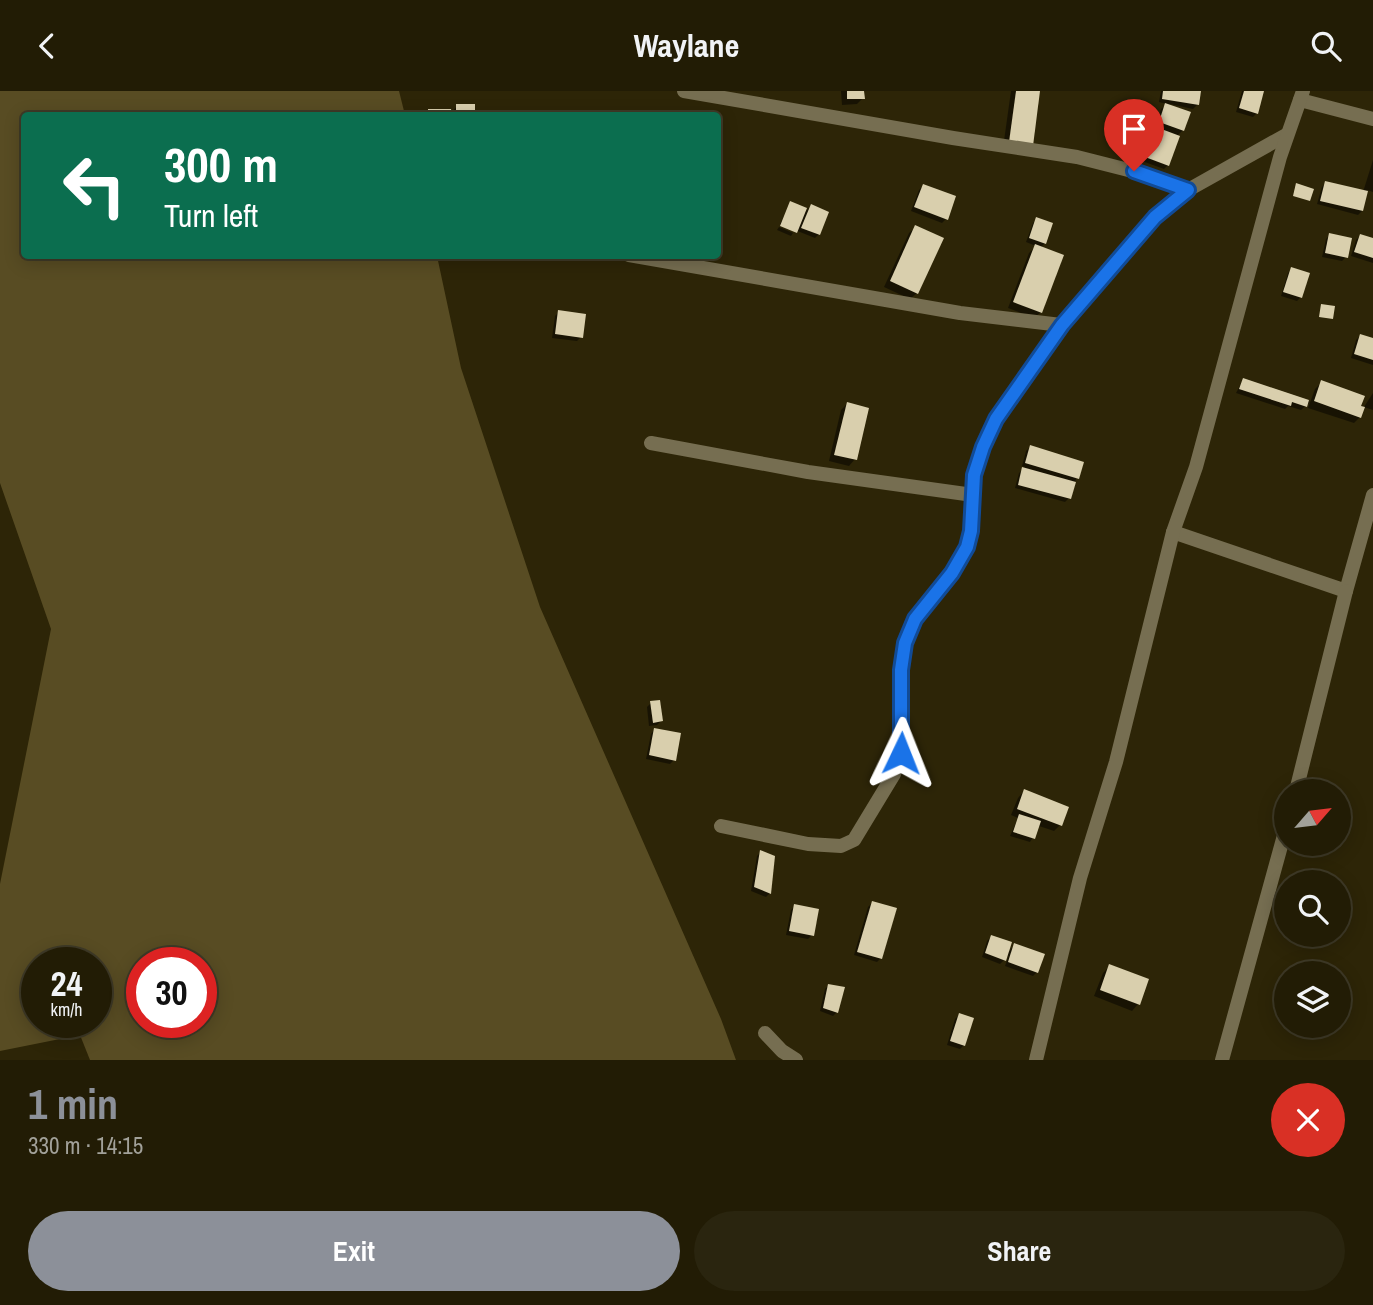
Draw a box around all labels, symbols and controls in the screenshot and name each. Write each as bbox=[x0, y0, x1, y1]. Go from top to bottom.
text: Waylane bbox=[634, 24, 739, 67]
icon: back bbox=[28, 27, 66, 65]
icon: search bbox=[1307, 27, 1345, 65]
pin bbox=[1104, 99, 1164, 171]
icon: arrive bbox=[1115, 110, 1153, 148]
text: 300 m bbox=[164, 131, 278, 197]
icon: left bbox=[49, 140, 140, 231]
text: Turn left bbox=[164, 194, 258, 237]
position arrow bbox=[864, 716, 938, 790]
north arrow bbox=[1274, 779, 1351, 856]
map controls bbox=[1274, 779, 1351, 1038]
button: search bbox=[1274, 870, 1351, 947]
speed limit sign: 30 bbox=[126, 947, 217, 1038]
text: 24 bbox=[51, 960, 82, 1007]
button: layers bbox=[1274, 961, 1351, 1038]
text: km/h bbox=[51, 997, 83, 1022]
text: 1 min bbox=[28, 1076, 118, 1132]
button: close bbox=[1271, 1083, 1345, 1157]
text: 330 m · 14:15 bbox=[28, 1130, 143, 1161]
button: Exit bbox=[28, 1211, 680, 1291]
button: Share bbox=[694, 1211, 1345, 1291]

